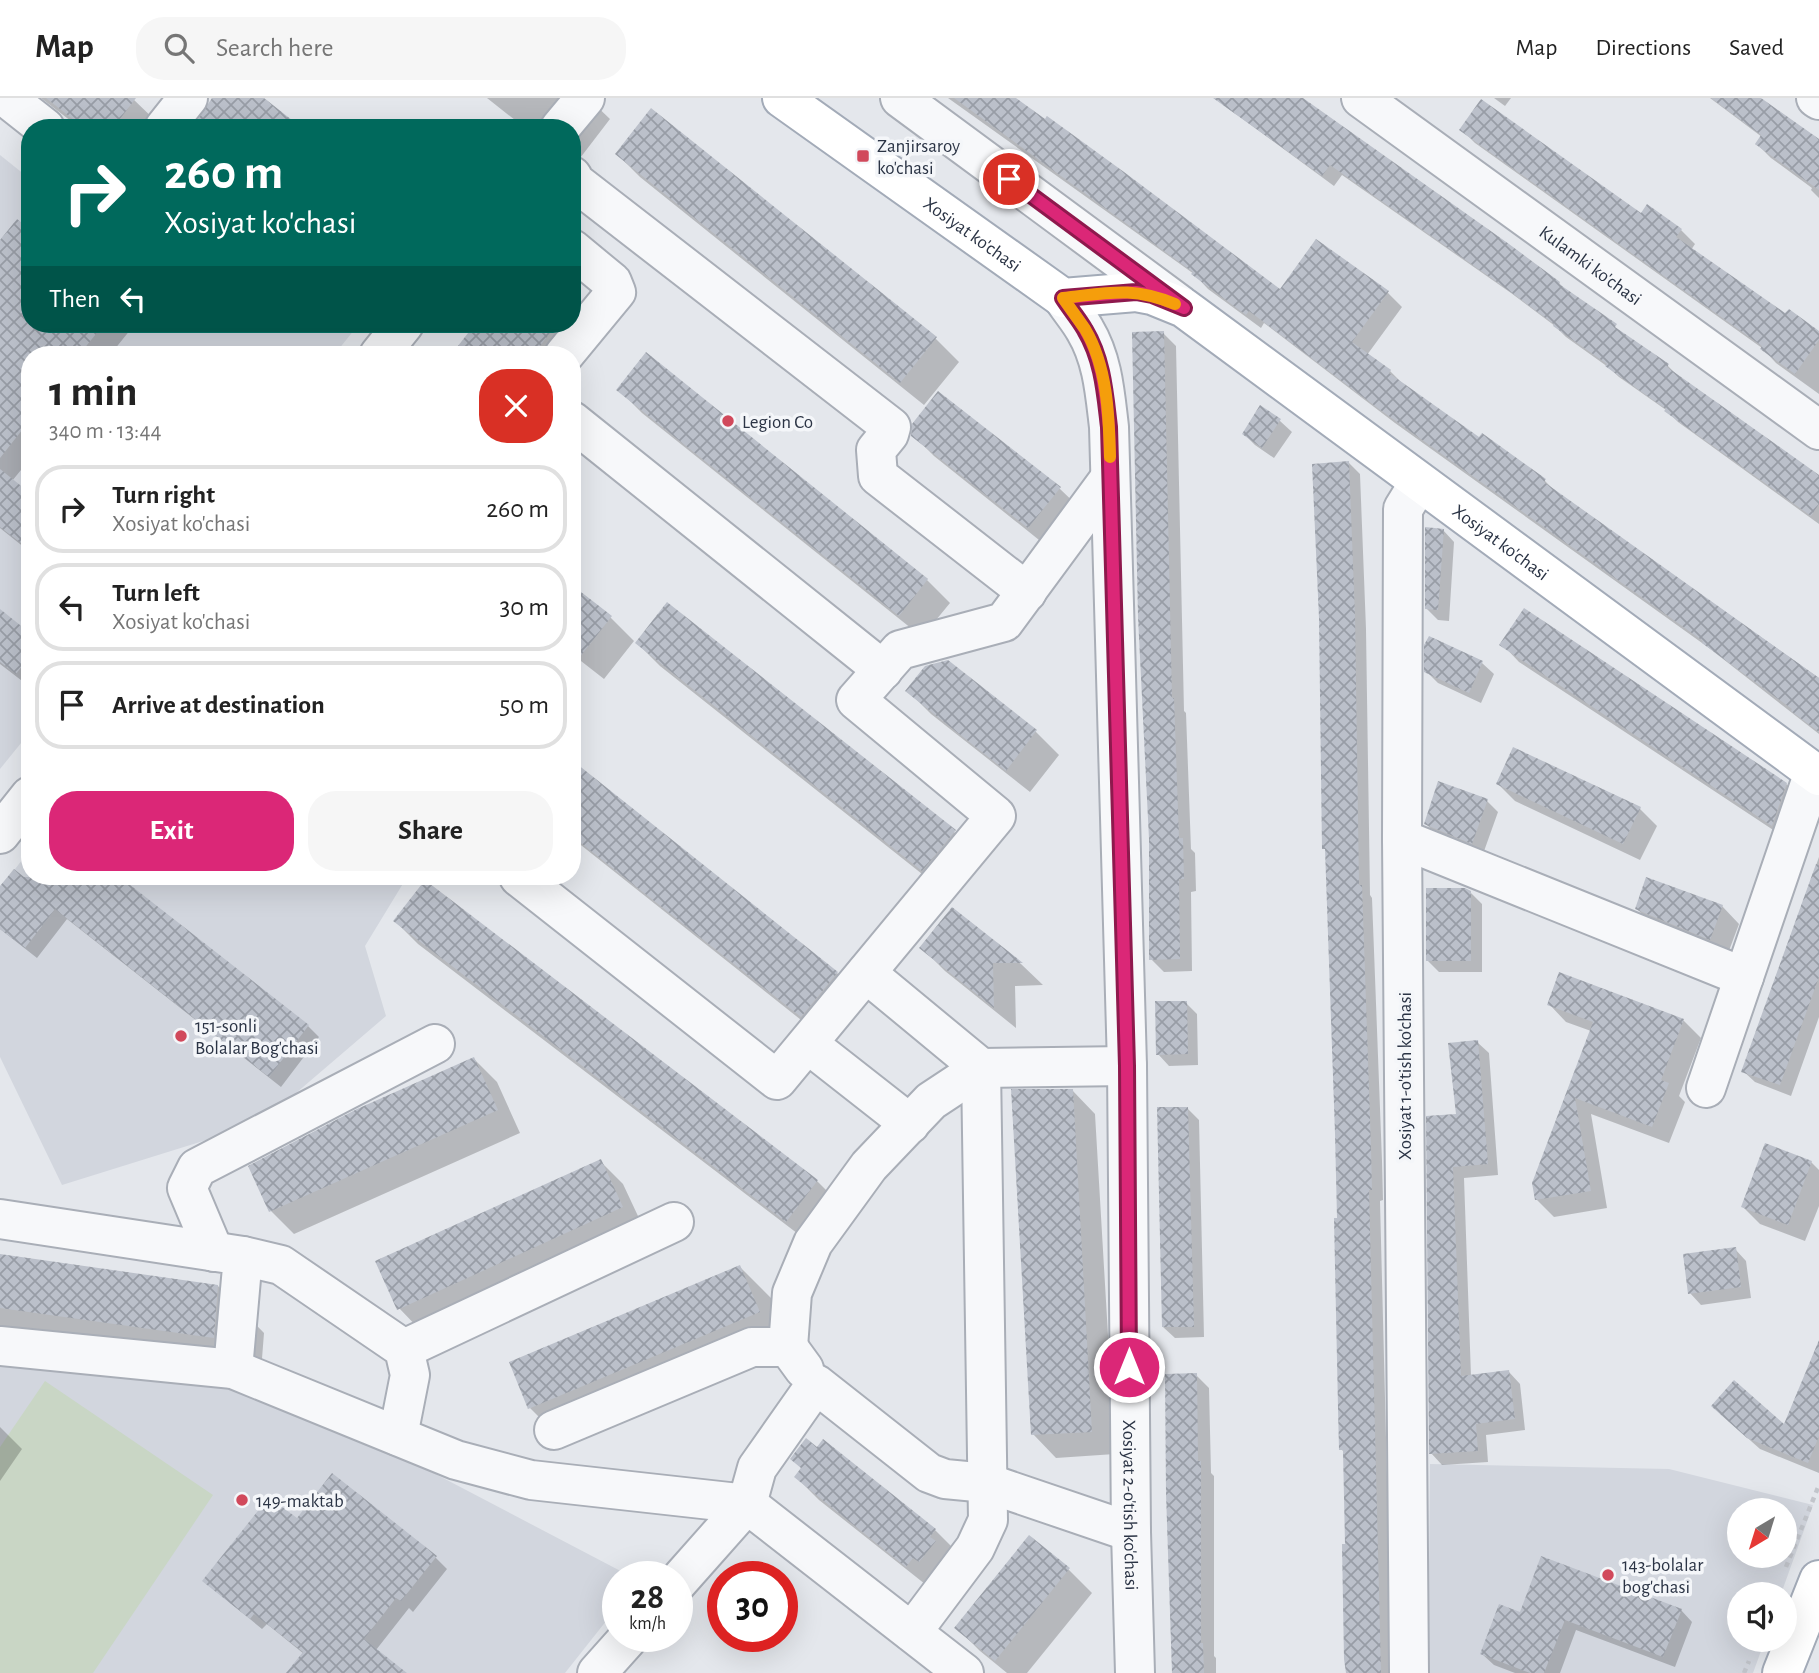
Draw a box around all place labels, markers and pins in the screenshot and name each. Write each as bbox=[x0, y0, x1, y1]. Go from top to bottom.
place label: Zanjirsaroy ko'chasi bbox=[877, 137, 960, 178]
marker: Zanjirsaroy ko'chasi bbox=[855, 148, 871, 164]
pin bbox=[979, 149, 1039, 209]
marker: Legion Co bbox=[720, 413, 736, 429]
place label: Legion Co bbox=[742, 413, 813, 432]
place label: 151-sonli Bolalar Bog'chasi bbox=[195, 1017, 319, 1058]
marker: 151-sonli Bolalar Bog'chasi bbox=[173, 1028, 189, 1044]
marker: 149-maktab bbox=[234, 1492, 250, 1508]
place label: 149-maktab bbox=[256, 1492, 344, 1511]
place label: 143-bolalar bog'chasi bbox=[1622, 1556, 1703, 1597]
marker: 143-bolalar bog'chasi bbox=[1600, 1567, 1616, 1583]

